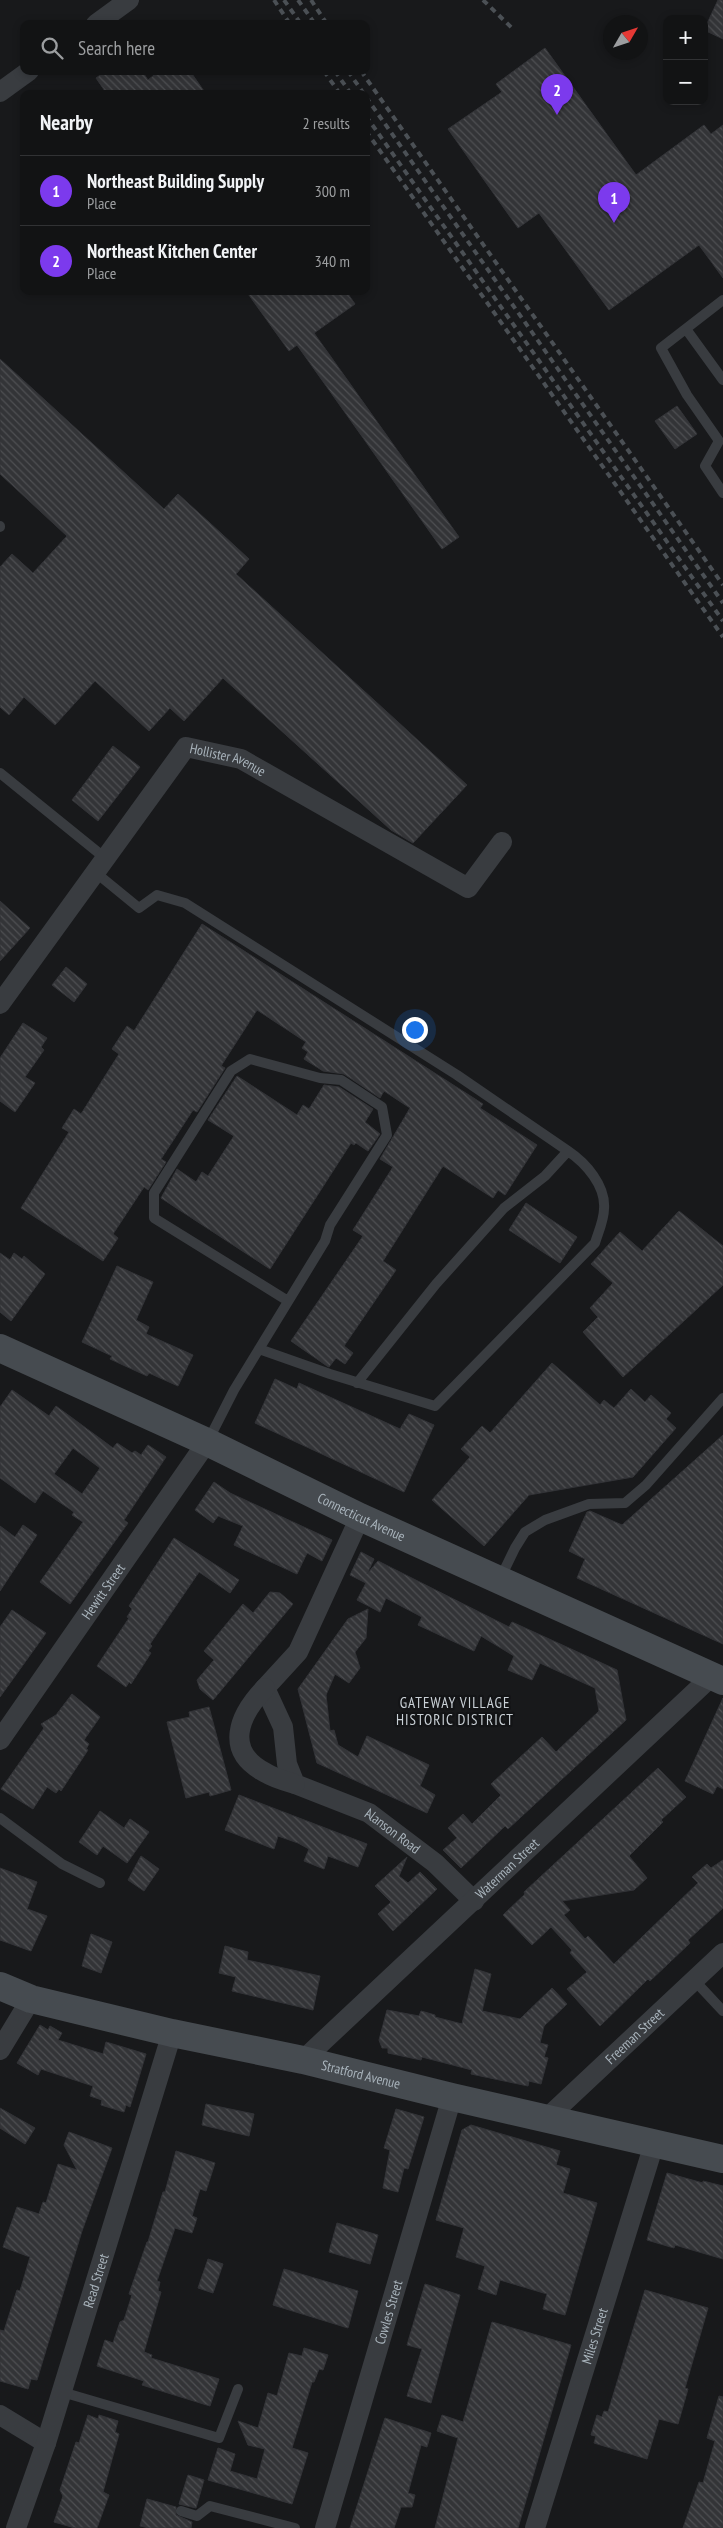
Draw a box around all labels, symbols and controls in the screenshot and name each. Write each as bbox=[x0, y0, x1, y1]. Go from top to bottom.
north arrow bbox=[603, 15, 648, 60]
map controls bbox=[663, 15, 708, 105]
button: + bbox=[663, 15, 708, 60]
search box bbox=[20, 20, 370, 75]
icon: search bbox=[38, 34, 66, 62]
text: Search here bbox=[78, 36, 155, 60]
button: − bbox=[663, 60, 708, 105]
pin: 2 bbox=[541, 74, 573, 115]
text: Nearby bbox=[40, 109, 93, 136]
text: 2 results bbox=[303, 113, 350, 133]
text: Northeast Building Supply bbox=[87, 169, 264, 193]
text: 1 bbox=[52, 181, 60, 201]
text: 300 m bbox=[315, 181, 350, 201]
pin: 1 bbox=[598, 182, 630, 223]
text: Place bbox=[87, 193, 116, 213]
text: Northeast Kitchen Center bbox=[87, 239, 257, 263]
text: 2 bbox=[52, 251, 60, 271]
text: 340 m bbox=[315, 251, 350, 271]
text: Place bbox=[87, 263, 116, 283]
street label: Hollister Avenue bbox=[188, 739, 269, 780]
your location bbox=[402, 1017, 428, 1043]
street label: Connecticut Avenue bbox=[315, 1489, 408, 1545]
street label: Hewitt Street bbox=[78, 1560, 129, 1623]
district label: GATEWAY VILLAGE HISTORIC DISTRICT bbox=[396, 1693, 514, 1729]
street label: Alanson Road bbox=[363, 1803, 424, 1858]
street label: Waterman Street bbox=[472, 1834, 543, 1903]
street label: Freeman Street bbox=[601, 2004, 668, 2068]
street label: Stratford Avenue bbox=[320, 2056, 402, 2093]
street label: Read Street bbox=[79, 2251, 113, 2310]
street label: Cowles Street bbox=[371, 2278, 407, 2346]
street label: Miles Street bbox=[577, 2306, 612, 2366]

